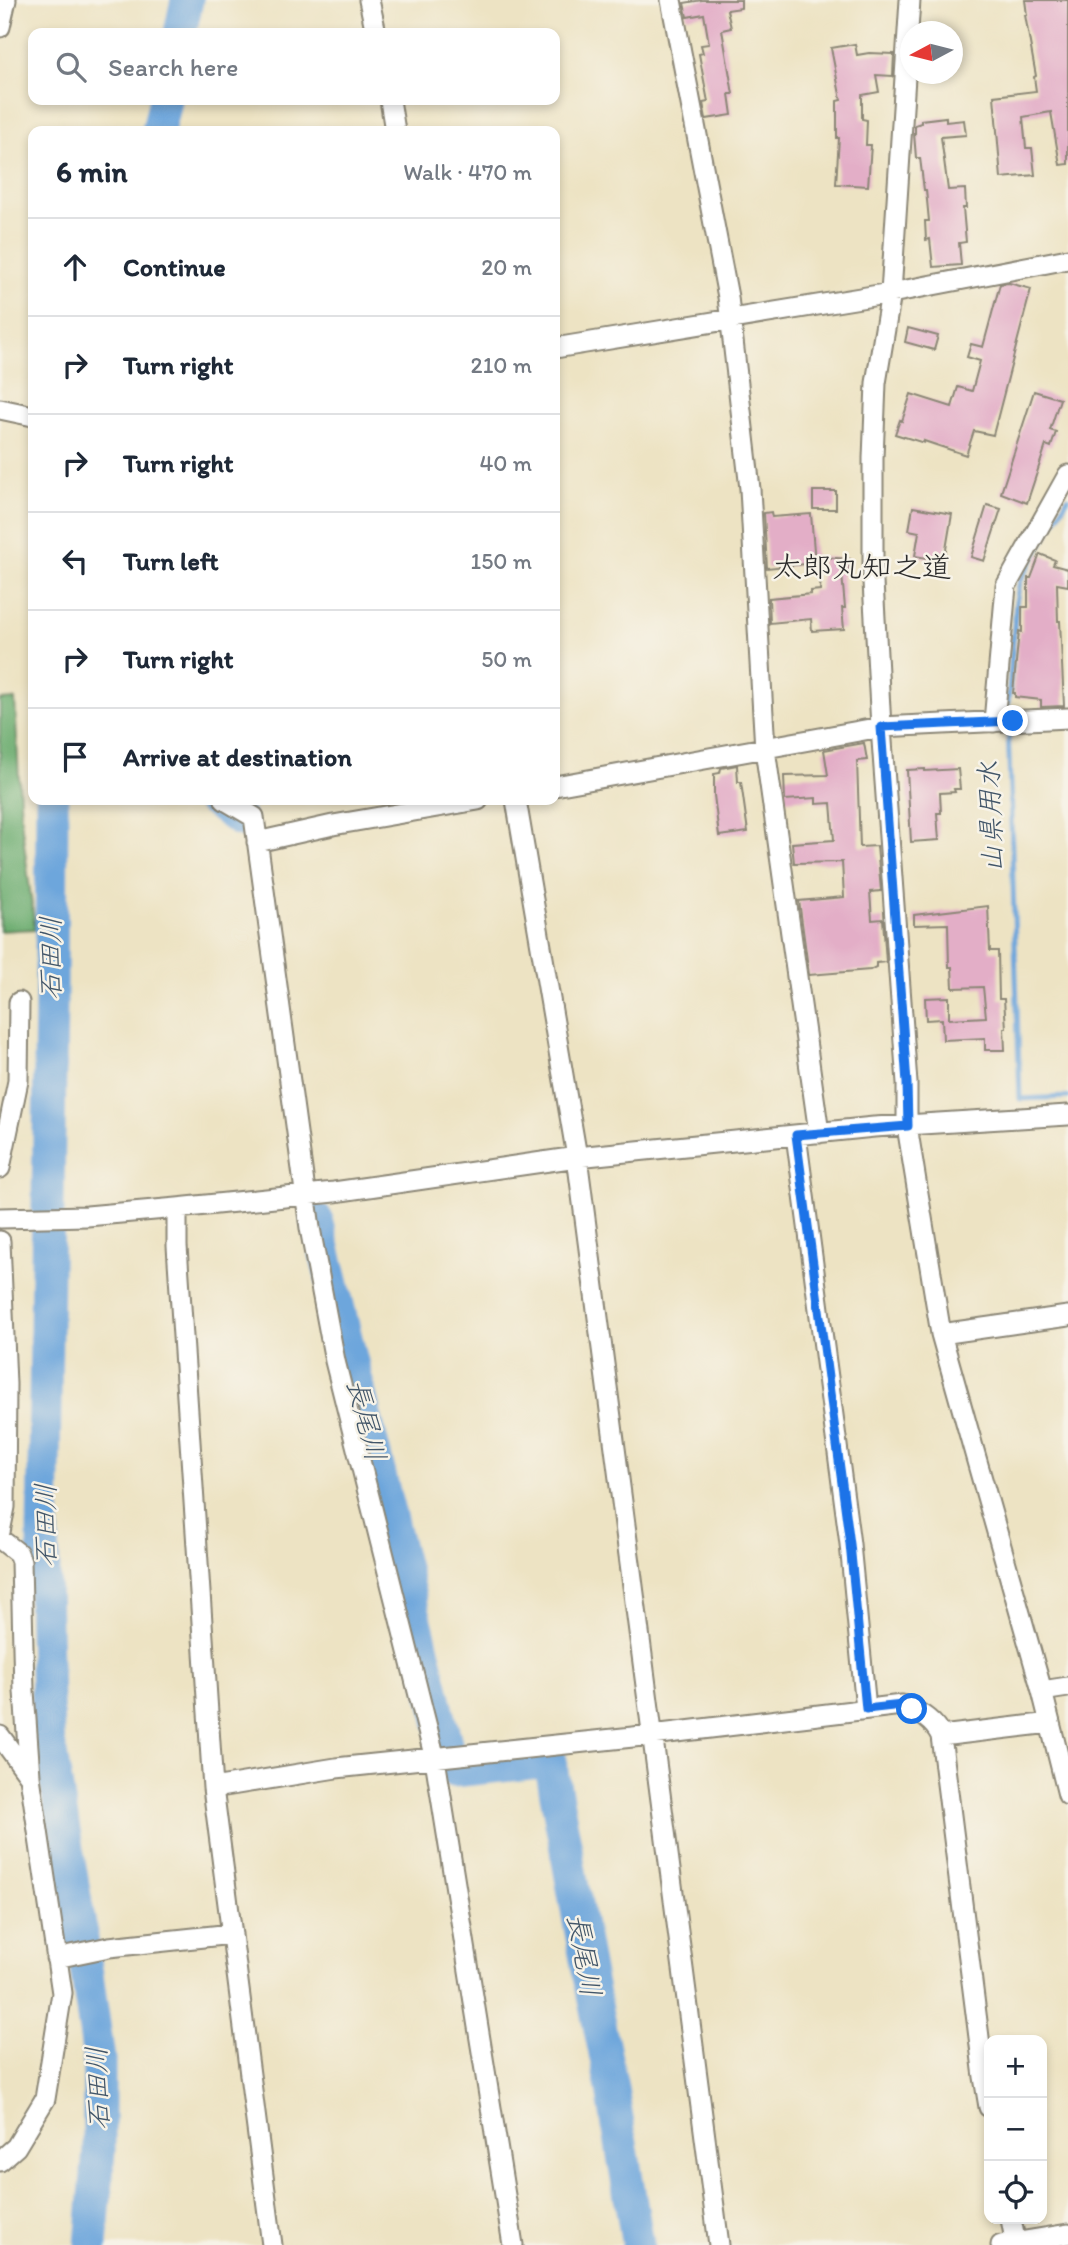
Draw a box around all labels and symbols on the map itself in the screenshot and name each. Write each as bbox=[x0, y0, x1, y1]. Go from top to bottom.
north arrow bbox=[900, 21, 963, 84]
district label: 太郎丸知之道 bbox=[772, 548, 952, 585]
route end bbox=[997, 705, 1028, 736]
water label: 山県用水 bbox=[971, 760, 1009, 874]
water label: 石田川 bbox=[33, 916, 67, 1000]
water label: 長尾川 bbox=[340, 1375, 394, 1465]
water label: 石田川 bbox=[28, 1483, 62, 1567]
route start bbox=[896, 1693, 927, 1724]
water label: 長尾川 bbox=[561, 1911, 609, 1999]
water label: 石田川 bbox=[79, 2045, 115, 2131]

